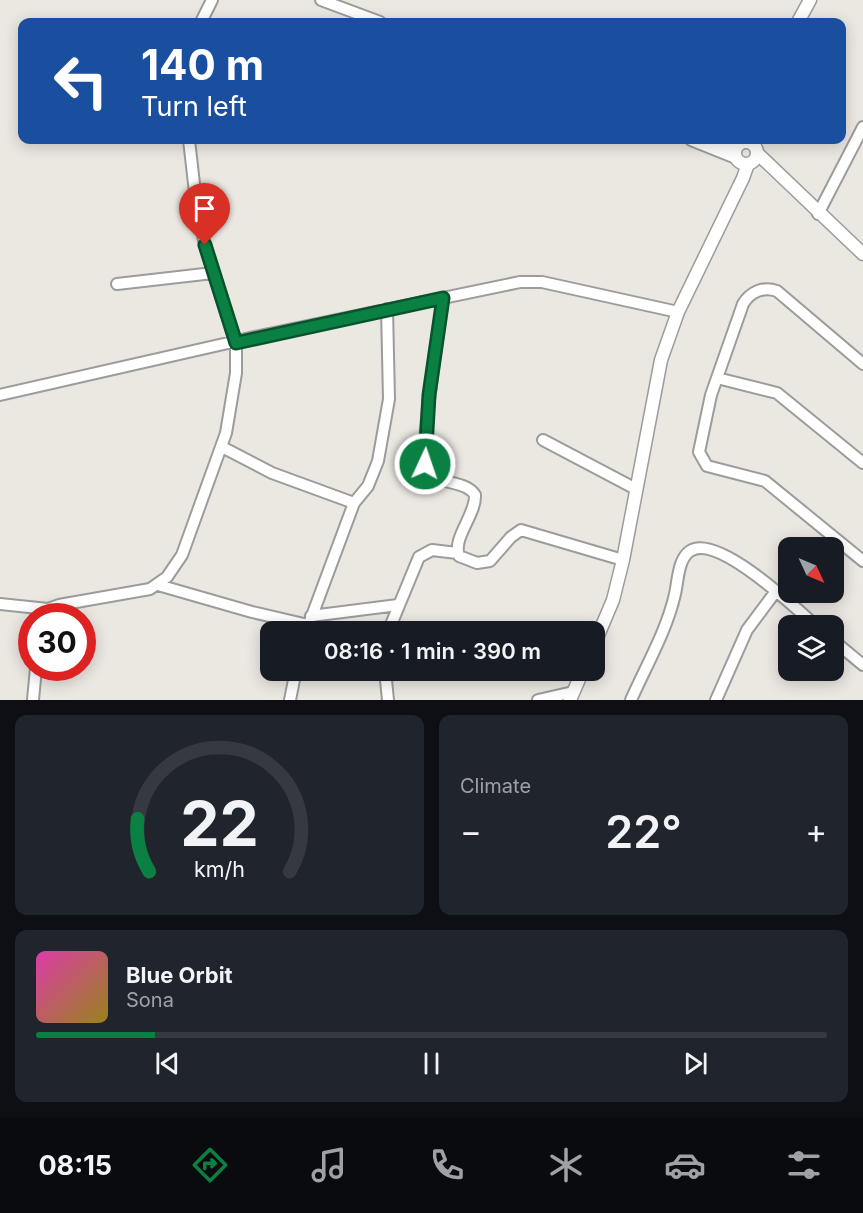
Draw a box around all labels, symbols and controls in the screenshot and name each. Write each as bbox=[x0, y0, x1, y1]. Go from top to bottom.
text: 140 m bbox=[141, 39, 264, 90]
icon: left bbox=[42, 42, 120, 120]
text: Turn left bbox=[141, 90, 247, 123]
pin bbox=[179, 183, 230, 245]
icon: arrive bbox=[188, 192, 221, 225]
position arrow bbox=[393, 432, 457, 496]
north arrow bbox=[778, 537, 844, 603]
map controls bbox=[778, 537, 844, 681]
speed limit sign: 30 bbox=[18, 603, 96, 681]
button: layers bbox=[778, 615, 844, 681]
text: 08:16 · 1 min · 390 m bbox=[324, 638, 541, 664]
text: Climate bbox=[460, 774, 531, 798]
text: 22 bbox=[180, 786, 259, 861]
text: 22° bbox=[605, 804, 682, 859]
text: − bbox=[460, 811, 482, 851]
text: + bbox=[805, 811, 827, 851]
text: km/h bbox=[194, 856, 245, 882]
text: Blue Orbit bbox=[126, 962, 233, 988]
text: Sona bbox=[126, 988, 174, 1012]
icon: previous bbox=[151, 1047, 184, 1080]
icon: pause bbox=[415, 1047, 448, 1080]
icon: next bbox=[679, 1047, 712, 1080]
icon: directions bbox=[189, 1144, 231, 1186]
icon: music bbox=[308, 1144, 350, 1186]
icon: phone bbox=[426, 1144, 468, 1186]
icon: climate bbox=[545, 1144, 587, 1186]
icon: car bbox=[664, 1144, 706, 1186]
icon: filters bbox=[783, 1144, 825, 1186]
text: 08:15 bbox=[38, 1149, 112, 1182]

